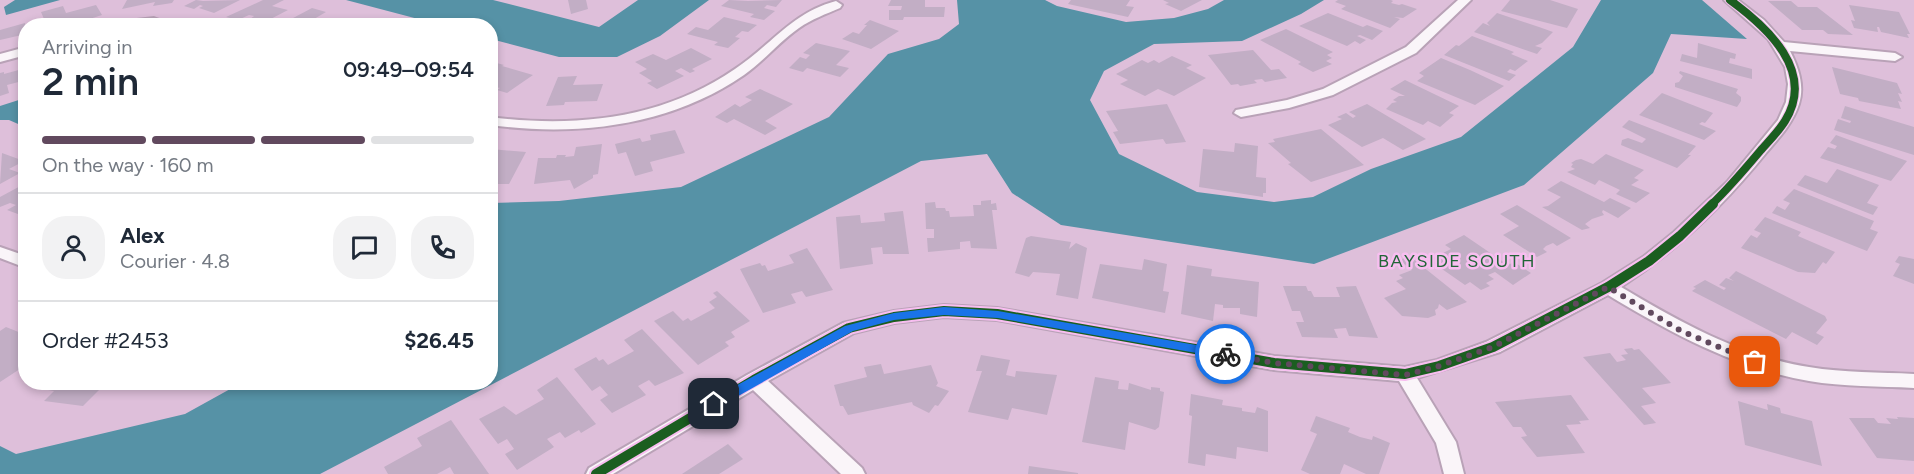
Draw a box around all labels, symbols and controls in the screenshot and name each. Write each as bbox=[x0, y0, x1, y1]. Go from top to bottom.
text: Arriving in bbox=[42, 35, 132, 59]
text: 09:49–09:54 bbox=[343, 56, 474, 83]
text: 2 min bbox=[42, 58, 139, 105]
text: On the way · 160 m bbox=[42, 153, 214, 177]
button: person bbox=[42, 216, 105, 279]
button: chat bbox=[333, 216, 396, 279]
button: phone bbox=[411, 216, 474, 279]
text: Alex bbox=[120, 222, 165, 249]
text: Courier · 4.8 bbox=[120, 249, 230, 273]
district label: BAYSIDE SOUTH bbox=[1378, 250, 1536, 272]
courier bbox=[1195, 324, 1255, 384]
text: Order #2453 bbox=[42, 327, 169, 354]
text: $26.45 bbox=[404, 327, 474, 354]
pin bbox=[1729, 336, 1780, 387]
icon: bike bbox=[1209, 338, 1242, 371]
icon: bag bbox=[1738, 345, 1771, 378]
pin bbox=[688, 378, 739, 429]
icon: home bbox=[697, 387, 730, 420]

